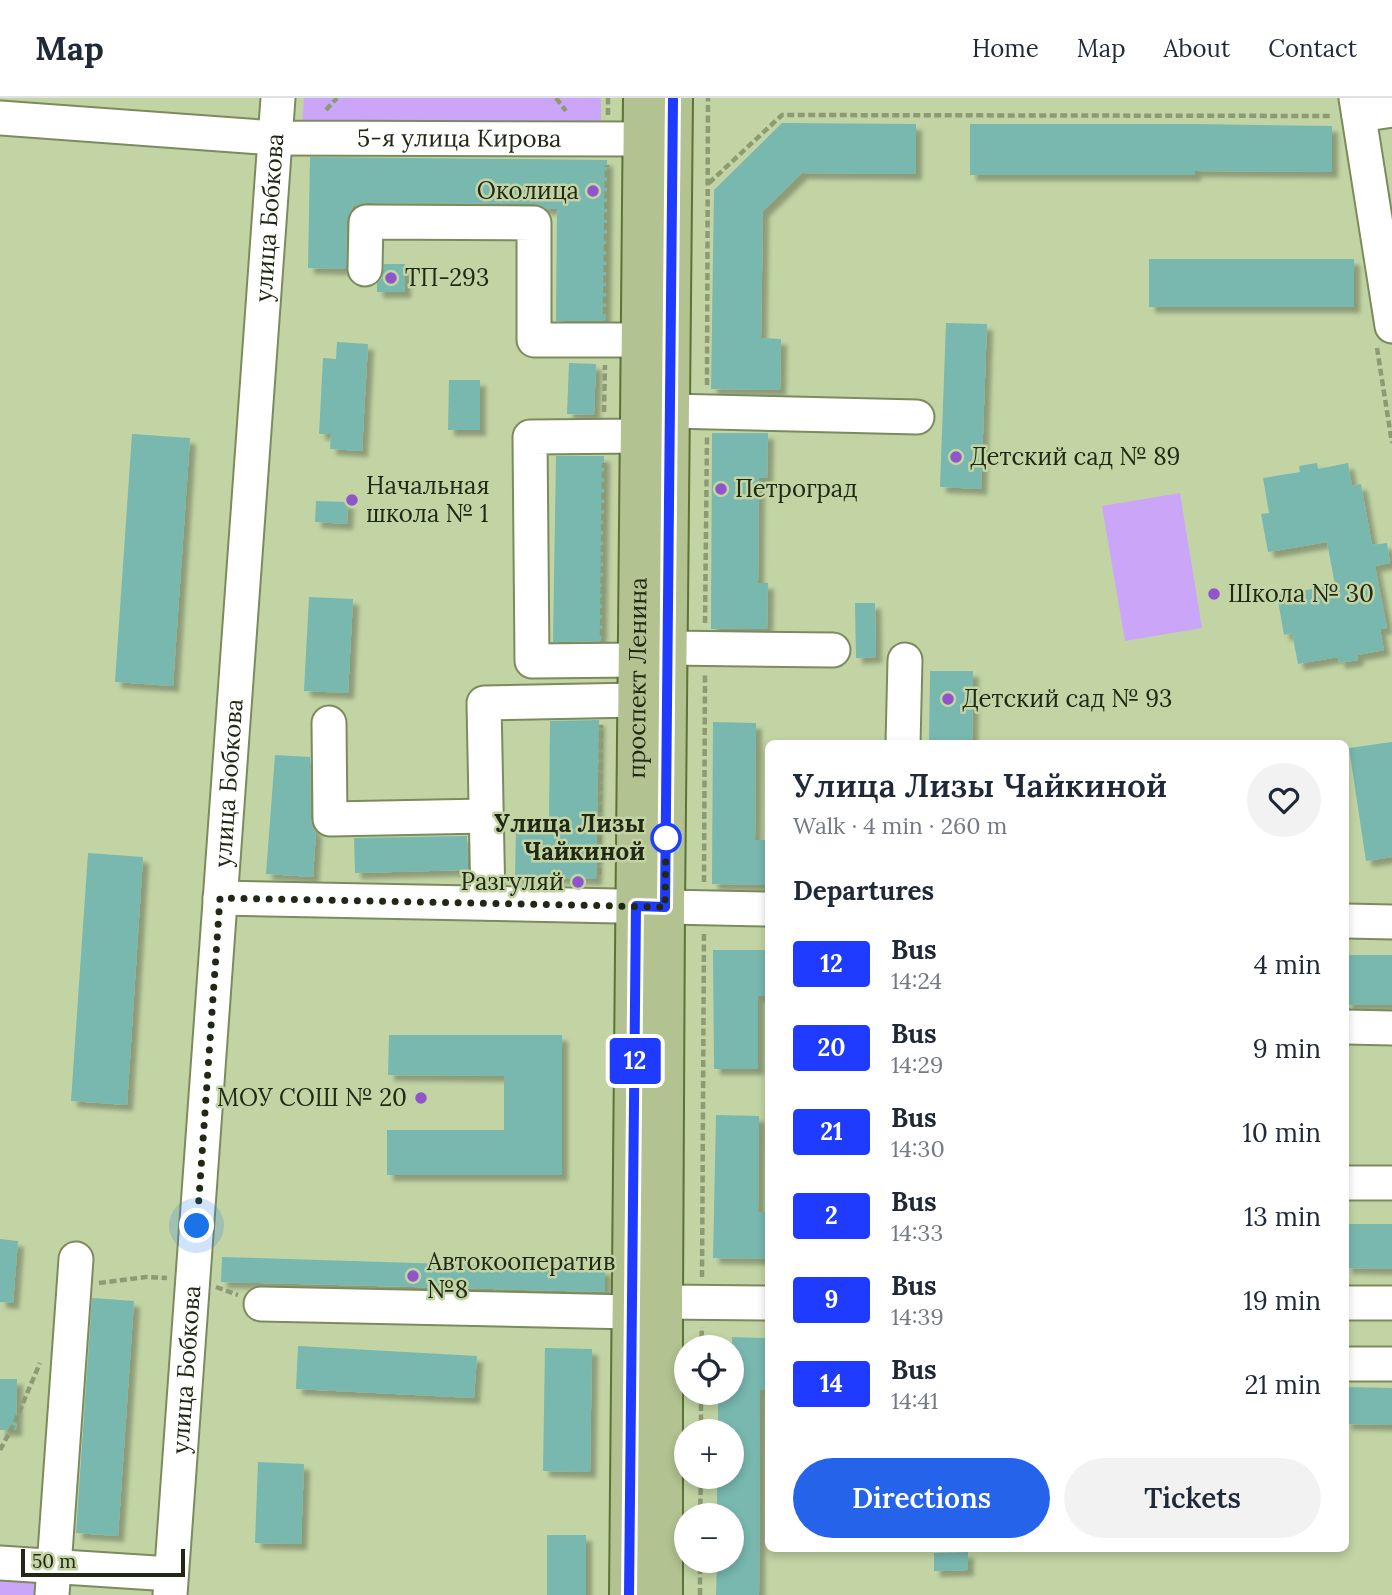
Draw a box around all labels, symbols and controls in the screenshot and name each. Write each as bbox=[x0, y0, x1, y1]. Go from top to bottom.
text: Map bbox=[35, 27, 104, 69]
text: Home bbox=[972, 33, 1039, 64]
text: Map bbox=[1077, 33, 1126, 64]
text: About bbox=[1164, 33, 1230, 64]
text: Contact bbox=[1268, 33, 1357, 64]
street label: 5-я улица Кирова bbox=[357, 122, 561, 154]
street label: улица Бобкова bbox=[247, 132, 290, 303]
place label: Околица bbox=[477, 175, 579, 206]
marker: Околица bbox=[585, 183, 601, 199]
place label: ТП-293 bbox=[405, 262, 489, 293]
marker: ТП-293 bbox=[383, 270, 399, 286]
place label: Детский сад № 89 bbox=[970, 441, 1180, 472]
marker: Детский сад № 89 bbox=[948, 449, 964, 465]
place label: Начальная школа № 1 bbox=[366, 470, 489, 529]
place label: Петроград bbox=[735, 473, 857, 504]
marker: Петроград bbox=[713, 481, 729, 497]
marker: Начальная школа № 1 bbox=[344, 492, 360, 508]
street label: проспект Ленина bbox=[621, 577, 654, 779]
place label: Школа № 30 bbox=[1228, 578, 1374, 609]
marker: Школа № 30 bbox=[1206, 586, 1222, 602]
place label: Детский сад № 93 bbox=[962, 683, 1172, 714]
marker: Детский сад № 93 bbox=[940, 691, 956, 707]
street label: улица Бобкова bbox=[207, 698, 250, 869]
button: heart bbox=[1247, 763, 1321, 837]
text: Улица Лизы Чайкиной bbox=[793, 764, 1167, 806]
place label: Улица Лизы Чайкиной bbox=[494, 808, 645, 867]
text: Walk · 4 min · 260 m bbox=[793, 811, 1007, 840]
marker: Улица Лизы Чайкиной bbox=[651, 823, 681, 853]
place label: Разгуляй bbox=[461, 866, 564, 897]
marker: Разгуляй bbox=[570, 874, 586, 890]
text: Departures bbox=[793, 874, 934, 907]
text: Bus bbox=[891, 933, 937, 966]
text: 12 bbox=[820, 948, 843, 979]
text: 4 min bbox=[1254, 948, 1321, 981]
text: 14:24 bbox=[891, 966, 942, 995]
text: Bus bbox=[891, 1017, 937, 1050]
text: 20 bbox=[817, 1032, 846, 1063]
text: 9 min bbox=[1253, 1032, 1321, 1065]
line badge: 12 bbox=[604, 1038, 666, 1084]
text: 12 bbox=[624, 1045, 646, 1076]
text: 14:29 bbox=[891, 1050, 943, 1079]
place label: МОУ СОШ № 20 bbox=[217, 1082, 407, 1113]
marker: МОУ СОШ № 20 bbox=[413, 1090, 429, 1106]
text: Bus bbox=[891, 1101, 937, 1134]
text: 21 bbox=[820, 1116, 843, 1147]
text: 10 min bbox=[1242, 1116, 1321, 1149]
text: 14:30 bbox=[891, 1134, 945, 1163]
text: Bus bbox=[891, 1185, 937, 1218]
text: 2 bbox=[825, 1200, 838, 1231]
text: 13 min bbox=[1244, 1200, 1321, 1233]
your location bbox=[179, 1208, 214, 1243]
text: 14:33 bbox=[891, 1218, 943, 1247]
place label: Автокооператив №8 bbox=[426, 1246, 615, 1305]
marker: Автокооператив №8 bbox=[405, 1268, 421, 1284]
text: Bus bbox=[891, 1269, 937, 1302]
street label: улица Бобкова bbox=[164, 1284, 207, 1455]
text: 9 bbox=[825, 1284, 838, 1315]
text: 19 min bbox=[1243, 1284, 1321, 1317]
text: 14:39 bbox=[891, 1302, 944, 1331]
map controls bbox=[674, 1335, 744, 1573]
button: locate bbox=[674, 1335, 744, 1405]
text: Bus bbox=[891, 1353, 937, 1386]
text: 14 bbox=[820, 1368, 843, 1399]
text: 21 min bbox=[1244, 1368, 1321, 1401]
text: 14:41 bbox=[891, 1386, 938, 1415]
button: + bbox=[674, 1419, 744, 1489]
button: Directions bbox=[793, 1458, 1050, 1538]
button: Tickets bbox=[1064, 1458, 1321, 1538]
button: − bbox=[674, 1503, 744, 1573]
scale bar bbox=[21, 1546, 186, 1578]
text: 50 m bbox=[32, 1549, 76, 1573]

